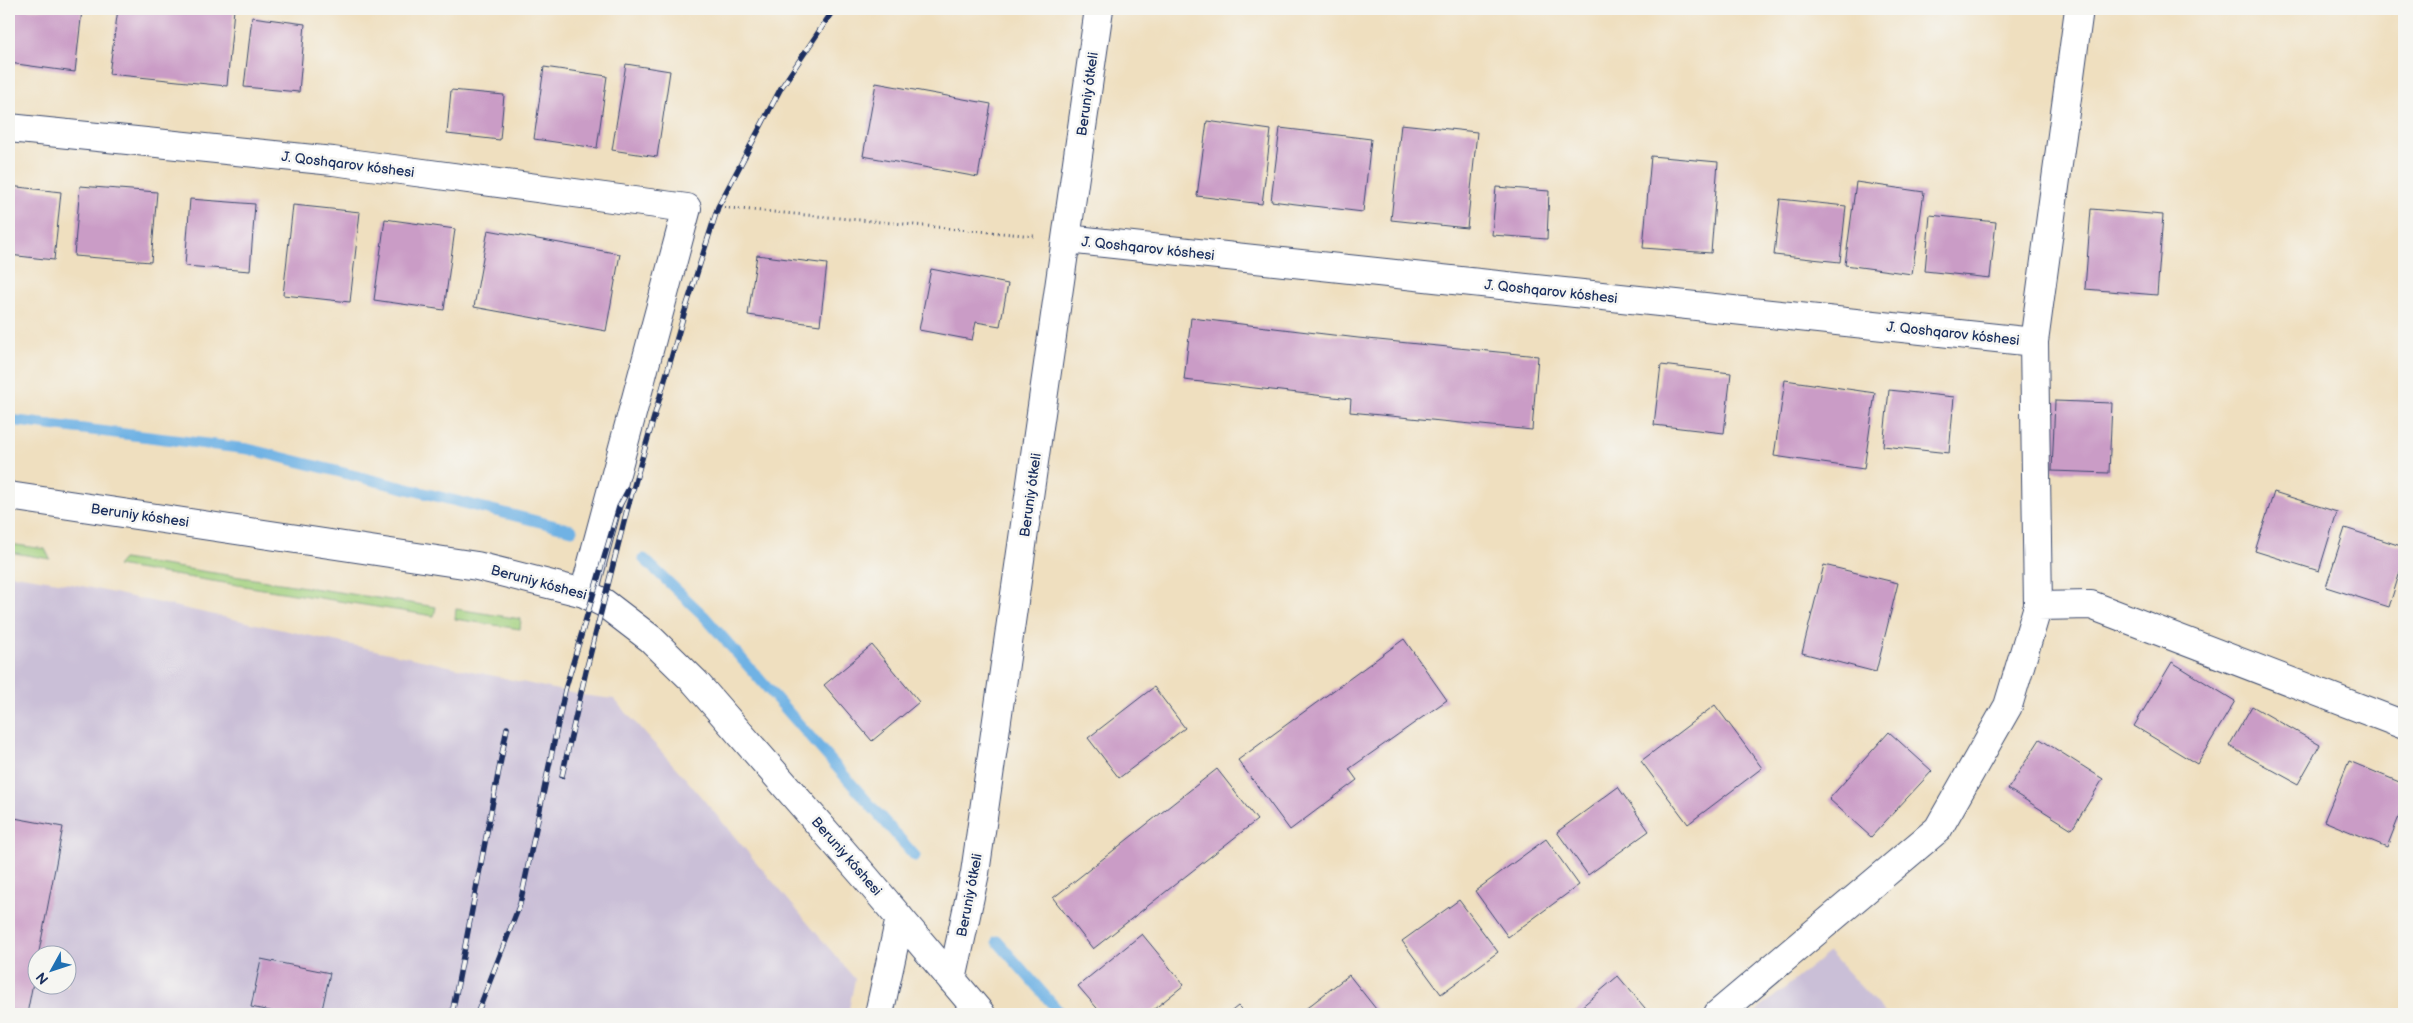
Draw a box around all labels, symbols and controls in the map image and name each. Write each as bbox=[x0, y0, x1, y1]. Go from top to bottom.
street label: Beruniy ótkeli bbox=[1073, 51, 1102, 137]
street label: J. Qoshqarov kóshesi bbox=[280, 148, 415, 181]
street label: J. Qoshqarov kóshesi bbox=[1080, 233, 1215, 264]
street label: J. Qoshqarov kóshesi bbox=[1483, 276, 1618, 307]
street label: J. Qoshqarov kóshesi bbox=[1885, 318, 2020, 349]
street label: Beruniy ótkeli bbox=[1016, 452, 1045, 538]
street label: Beruniy kóshesi bbox=[90, 500, 190, 531]
street label: Beruniy kóshesi bbox=[489, 561, 589, 603]
street label: Beruniy kóshesi bbox=[808, 813, 885, 899]
street label: Beruniy ótkeli bbox=[953, 852, 986, 938]
north arrow bbox=[28, 946, 78, 996]
text: N bbox=[33, 969, 52, 988]

